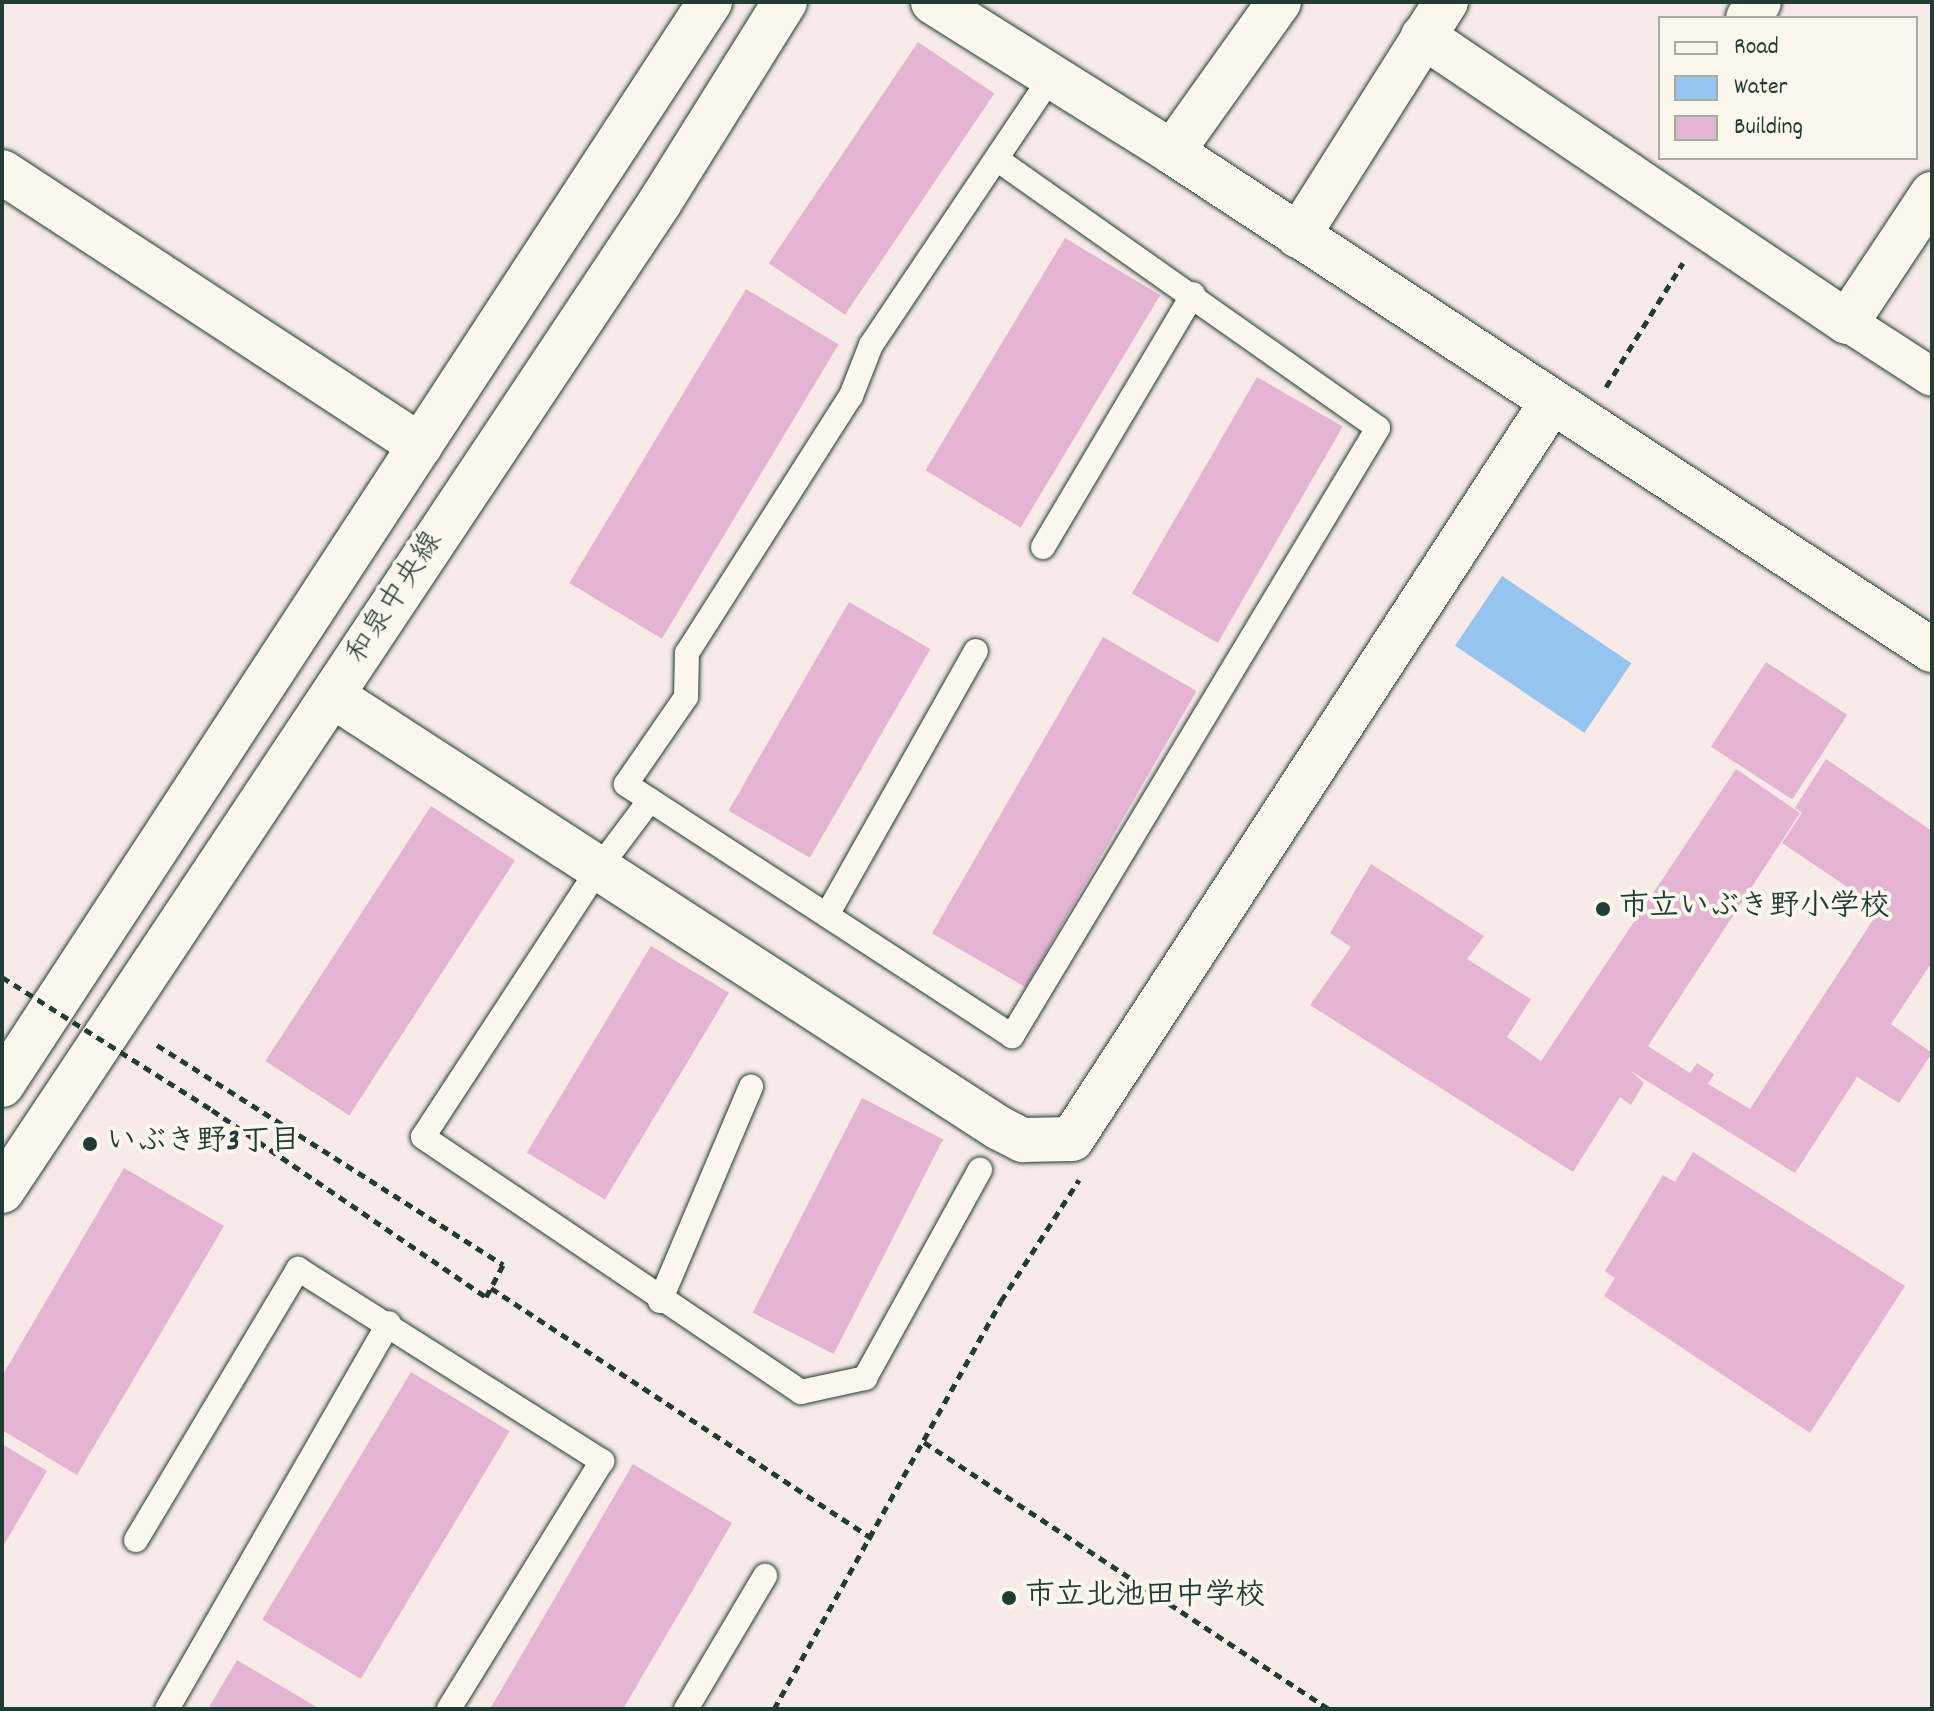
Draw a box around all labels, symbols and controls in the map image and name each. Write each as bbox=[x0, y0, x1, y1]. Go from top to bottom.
legend bbox=[1658, 16, 1918, 160]
text: Road bbox=[1734, 31, 1779, 65]
text: Water bbox=[1734, 71, 1787, 105]
text: Building bbox=[1734, 111, 1803, 145]
street label: 和泉中央線 bbox=[341, 526, 453, 672]
place label: 市立いぶき野小学校 bbox=[1619, 891, 1889, 927]
marker: 市立いぶき野小学校 bbox=[1594, 900, 1612, 918]
place label: いぶき野3丁目 bbox=[106, 1126, 299, 1162]
marker: いぶき野3丁目 bbox=[81, 1135, 99, 1153]
place label: 市立北池田中学校 bbox=[1025, 1580, 1265, 1616]
marker: 市立北池田中学校 bbox=[1000, 1589, 1018, 1607]

